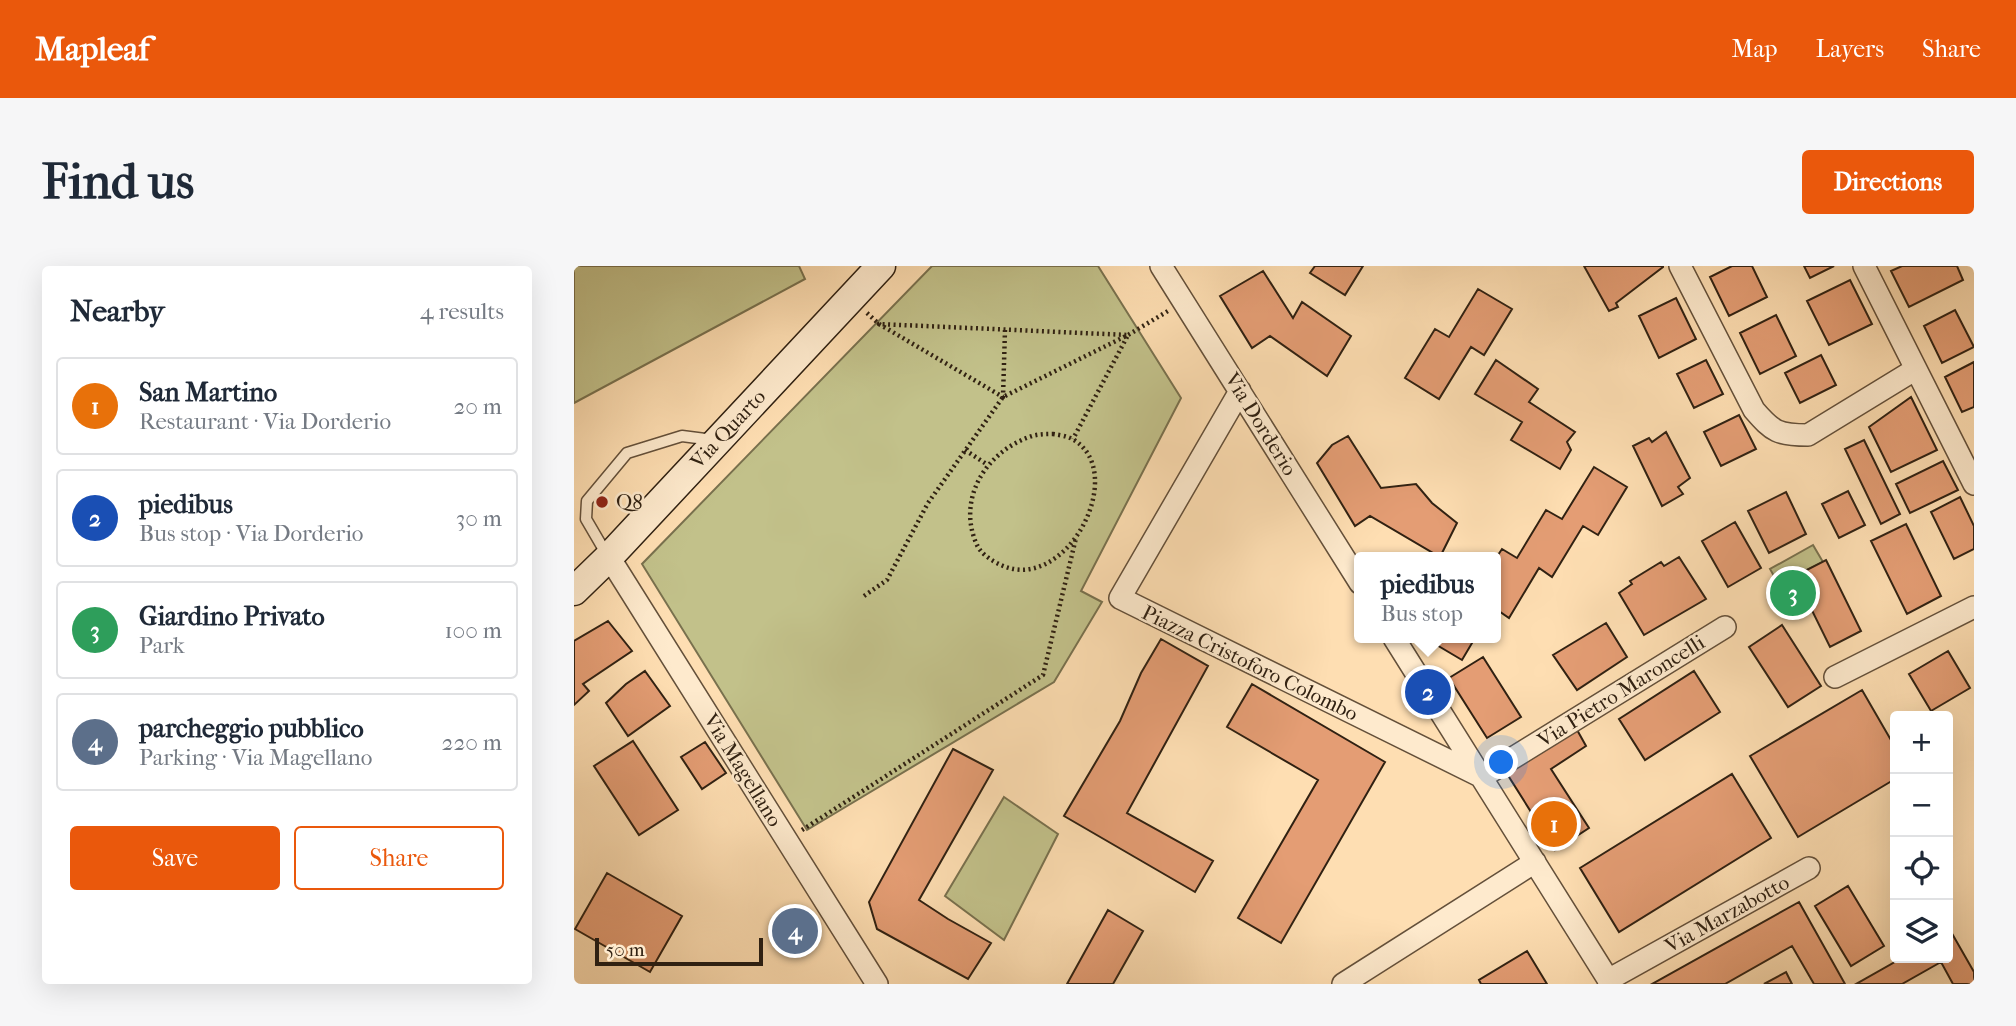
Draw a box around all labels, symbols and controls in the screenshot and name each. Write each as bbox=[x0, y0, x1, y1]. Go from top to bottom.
text: Mapleaf bbox=[35, 30, 149, 69]
text: Map bbox=[1732, 35, 1778, 63]
text: Layers bbox=[1816, 35, 1884, 63]
text: Share bbox=[1922, 35, 1981, 63]
button: Directions bbox=[1802, 150, 1974, 214]
text: Find us bbox=[42, 153, 194, 211]
text: Nearby bbox=[70, 294, 165, 329]
text: 4 results bbox=[420, 298, 504, 325]
street label: Via Dorderio bbox=[1219, 367, 1302, 480]
text: San Martino bbox=[139, 377, 277, 408]
street label: Via Quarto bbox=[685, 385, 771, 474]
text: 1 bbox=[91, 393, 99, 420]
text: 20 m bbox=[453, 393, 502, 420]
text: Restaurant · Via Dorderio bbox=[139, 408, 391, 435]
text: piedibus bbox=[139, 489, 233, 520]
place label: Q8 bbox=[616, 490, 643, 514]
marker: Q8 bbox=[594, 494, 610, 510]
text: 2 bbox=[89, 505, 101, 532]
text: 30 m bbox=[456, 505, 502, 532]
text: Bus stop · Via Dorderio bbox=[139, 520, 364, 547]
popup bbox=[1354, 552, 1501, 643]
pin: 3 bbox=[1770, 567, 1816, 619]
text: piedibus bbox=[1381, 569, 1474, 600]
street label: Piazza Cristoforo Colombo bbox=[1138, 600, 1362, 726]
text: Bus stop bbox=[1381, 600, 1463, 627]
text: Giardino Privato bbox=[139, 601, 325, 632]
text: 3 bbox=[90, 617, 100, 644]
text: 100 m bbox=[444, 617, 502, 644]
street label: Via Pietro Maroncelli bbox=[1532, 630, 1709, 753]
text: Park bbox=[139, 632, 185, 659]
pin: 2 bbox=[1405, 666, 1451, 718]
street label: Via Magellano bbox=[698, 708, 787, 831]
map controls bbox=[1890, 711, 1953, 963]
button: + bbox=[1890, 711, 1953, 774]
text: parcheggio pubblico bbox=[139, 713, 364, 744]
text: 4 bbox=[88, 729, 102, 756]
text: 220 m bbox=[442, 729, 502, 756]
text: Parking · Via Magellano bbox=[139, 744, 372, 771]
your location bbox=[1484, 745, 1518, 779]
button: − bbox=[1890, 774, 1953, 837]
pin: 1 bbox=[1531, 798, 1577, 850]
button: Save bbox=[70, 826, 280, 890]
button: Share bbox=[294, 826, 504, 890]
button: locate bbox=[1890, 837, 1953, 900]
street label: Via Marzabotto bbox=[1660, 870, 1793, 958]
button: layers bbox=[1890, 900, 1953, 963]
pin: 4 bbox=[772, 905, 818, 957]
scale bar bbox=[595, 935, 763, 967]
text: 50 m bbox=[606, 939, 645, 961]

